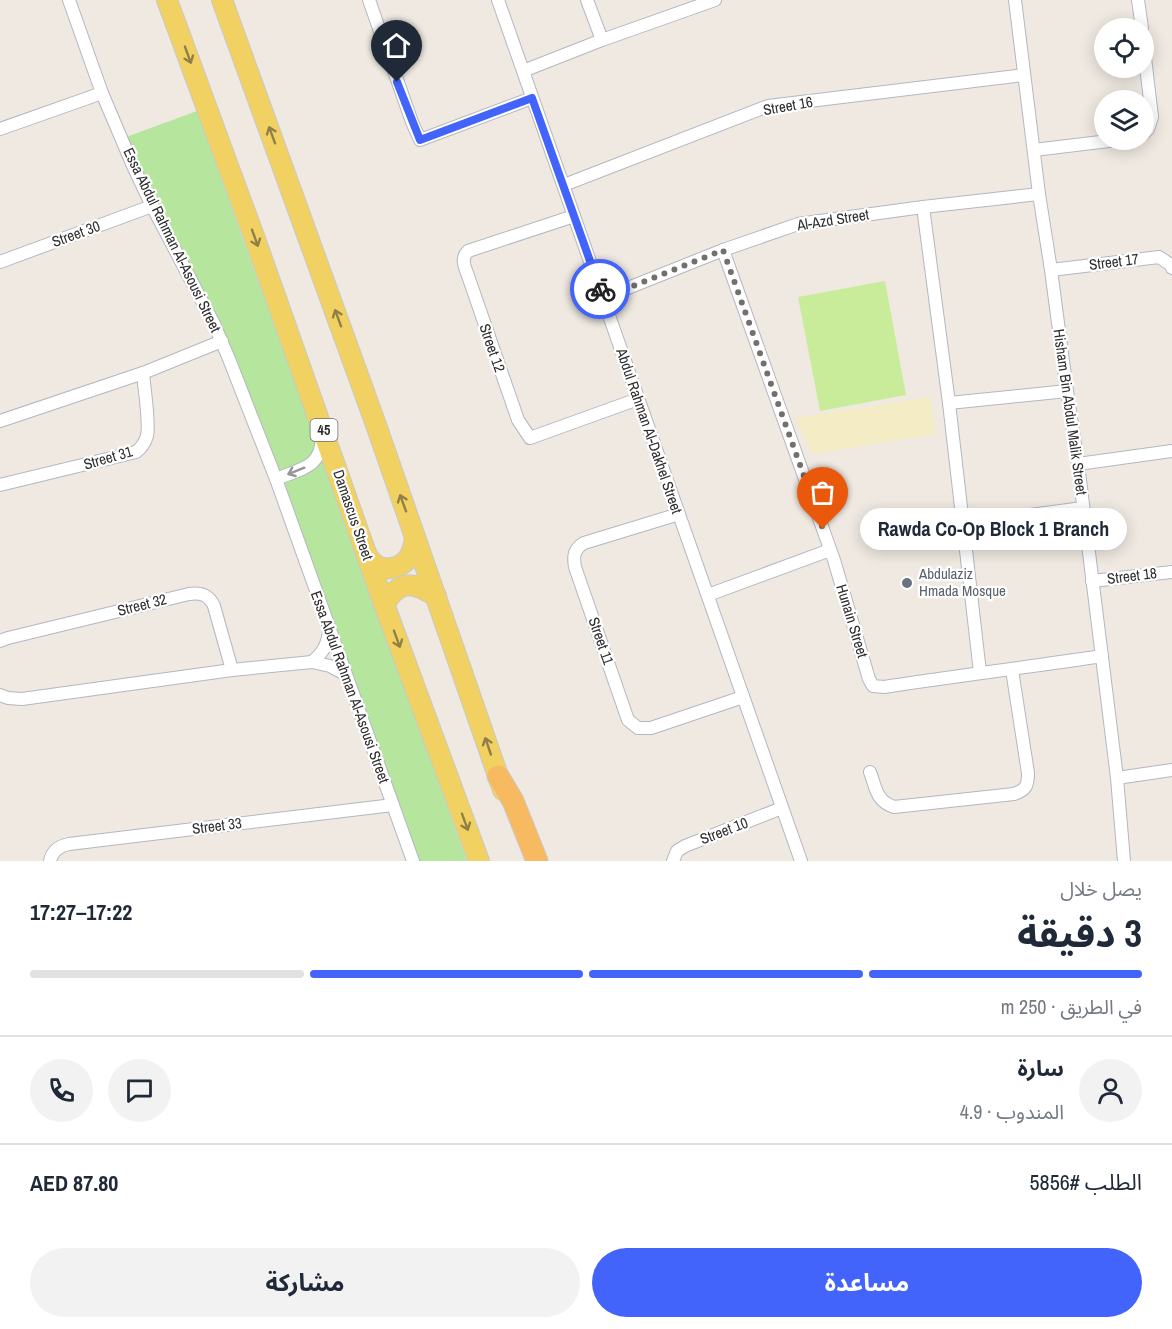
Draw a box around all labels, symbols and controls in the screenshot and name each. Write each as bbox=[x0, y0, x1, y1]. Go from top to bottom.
map controls bbox=[1094, 18, 1154, 150]
button: locate bbox=[1094, 18, 1154, 78]
pin bbox=[371, 20, 422, 82]
icon: home bbox=[380, 29, 413, 62]
one-way arrow bbox=[183, 45, 194, 64]
button: layers bbox=[1094, 90, 1154, 150]
street label: Street 16 bbox=[762, 91, 814, 120]
one-way arrow bbox=[265, 126, 276, 145]
street label: Essa Abdul Rahman Al-Asousi Street bbox=[119, 144, 227, 336]
street label: Al-Azd Street bbox=[795, 203, 871, 236]
street label: Street 30 bbox=[49, 215, 103, 252]
one-way arrow bbox=[250, 228, 261, 247]
street label: Street 17 bbox=[1088, 248, 1140, 275]
courier bbox=[570, 259, 630, 319]
icon: bike bbox=[584, 273, 617, 306]
one-way arrow bbox=[332, 310, 343, 328]
street label: Street 12 bbox=[474, 321, 511, 375]
street label: Hisham Bin Abdul Malik Street bbox=[1048, 328, 1093, 497]
street label: Abdul Rahman Al-Dakhel Street bbox=[611, 344, 688, 517]
road number: 45 bbox=[310, 419, 338, 441]
street label: Street 31 bbox=[81, 441, 135, 474]
one-way arrow bbox=[287, 466, 305, 477]
street label: Damascus Street bbox=[328, 467, 379, 563]
pin bbox=[797, 467, 848, 529]
icon: bag bbox=[806, 476, 839, 509]
one-way arrow bbox=[396, 494, 407, 512]
callout: Rawda Co-Op Block 1 Branch bbox=[859, 508, 1126, 550]
text: Rawda Co-Op Block 1 Branch bbox=[878, 515, 1109, 542]
street label: Street 18 bbox=[1106, 562, 1158, 589]
place label: Abdulaziz Hmada Mosque bbox=[918, 563, 1006, 601]
marker: Abdulaziz Hmada Mosque bbox=[900, 576, 914, 590]
street label: Hunain Street bbox=[831, 581, 874, 661]
street label: Street 32 bbox=[115, 588, 169, 621]
street label: Essa Abdul Rahman Al-Asousi Street bbox=[306, 588, 395, 786]
street label: Street 11 bbox=[584, 614, 619, 668]
one-way arrow bbox=[393, 630, 404, 648]
one-way arrow bbox=[481, 737, 492, 756]
street label: Street 33 bbox=[191, 812, 243, 839]
street label: Street 10 bbox=[697, 812, 751, 849]
one-way arrow bbox=[460, 813, 471, 831]
text: يصل خلال bbox=[1060, 875, 1142, 902]
text: 17:22–17:27 bbox=[30, 897, 132, 927]
text: 3 دقيقة bbox=[1017, 907, 1142, 959]
text: في الطريق · 250 m bbox=[1001, 993, 1142, 1020]
text: سارة bbox=[1018, 1053, 1064, 1083]
button: phone bbox=[30, 1059, 93, 1122]
button: chat bbox=[108, 1059, 171, 1122]
button: person bbox=[1079, 1059, 1142, 1122]
text: المندوب · 4.9 bbox=[960, 1098, 1064, 1125]
text: الطلب #5856 bbox=[1030, 1167, 1142, 1197]
text: AED 87.80 bbox=[30, 1168, 118, 1198]
button: مشاركة bbox=[30, 1248, 580, 1317]
button: مساعدة bbox=[592, 1248, 1142, 1317]

